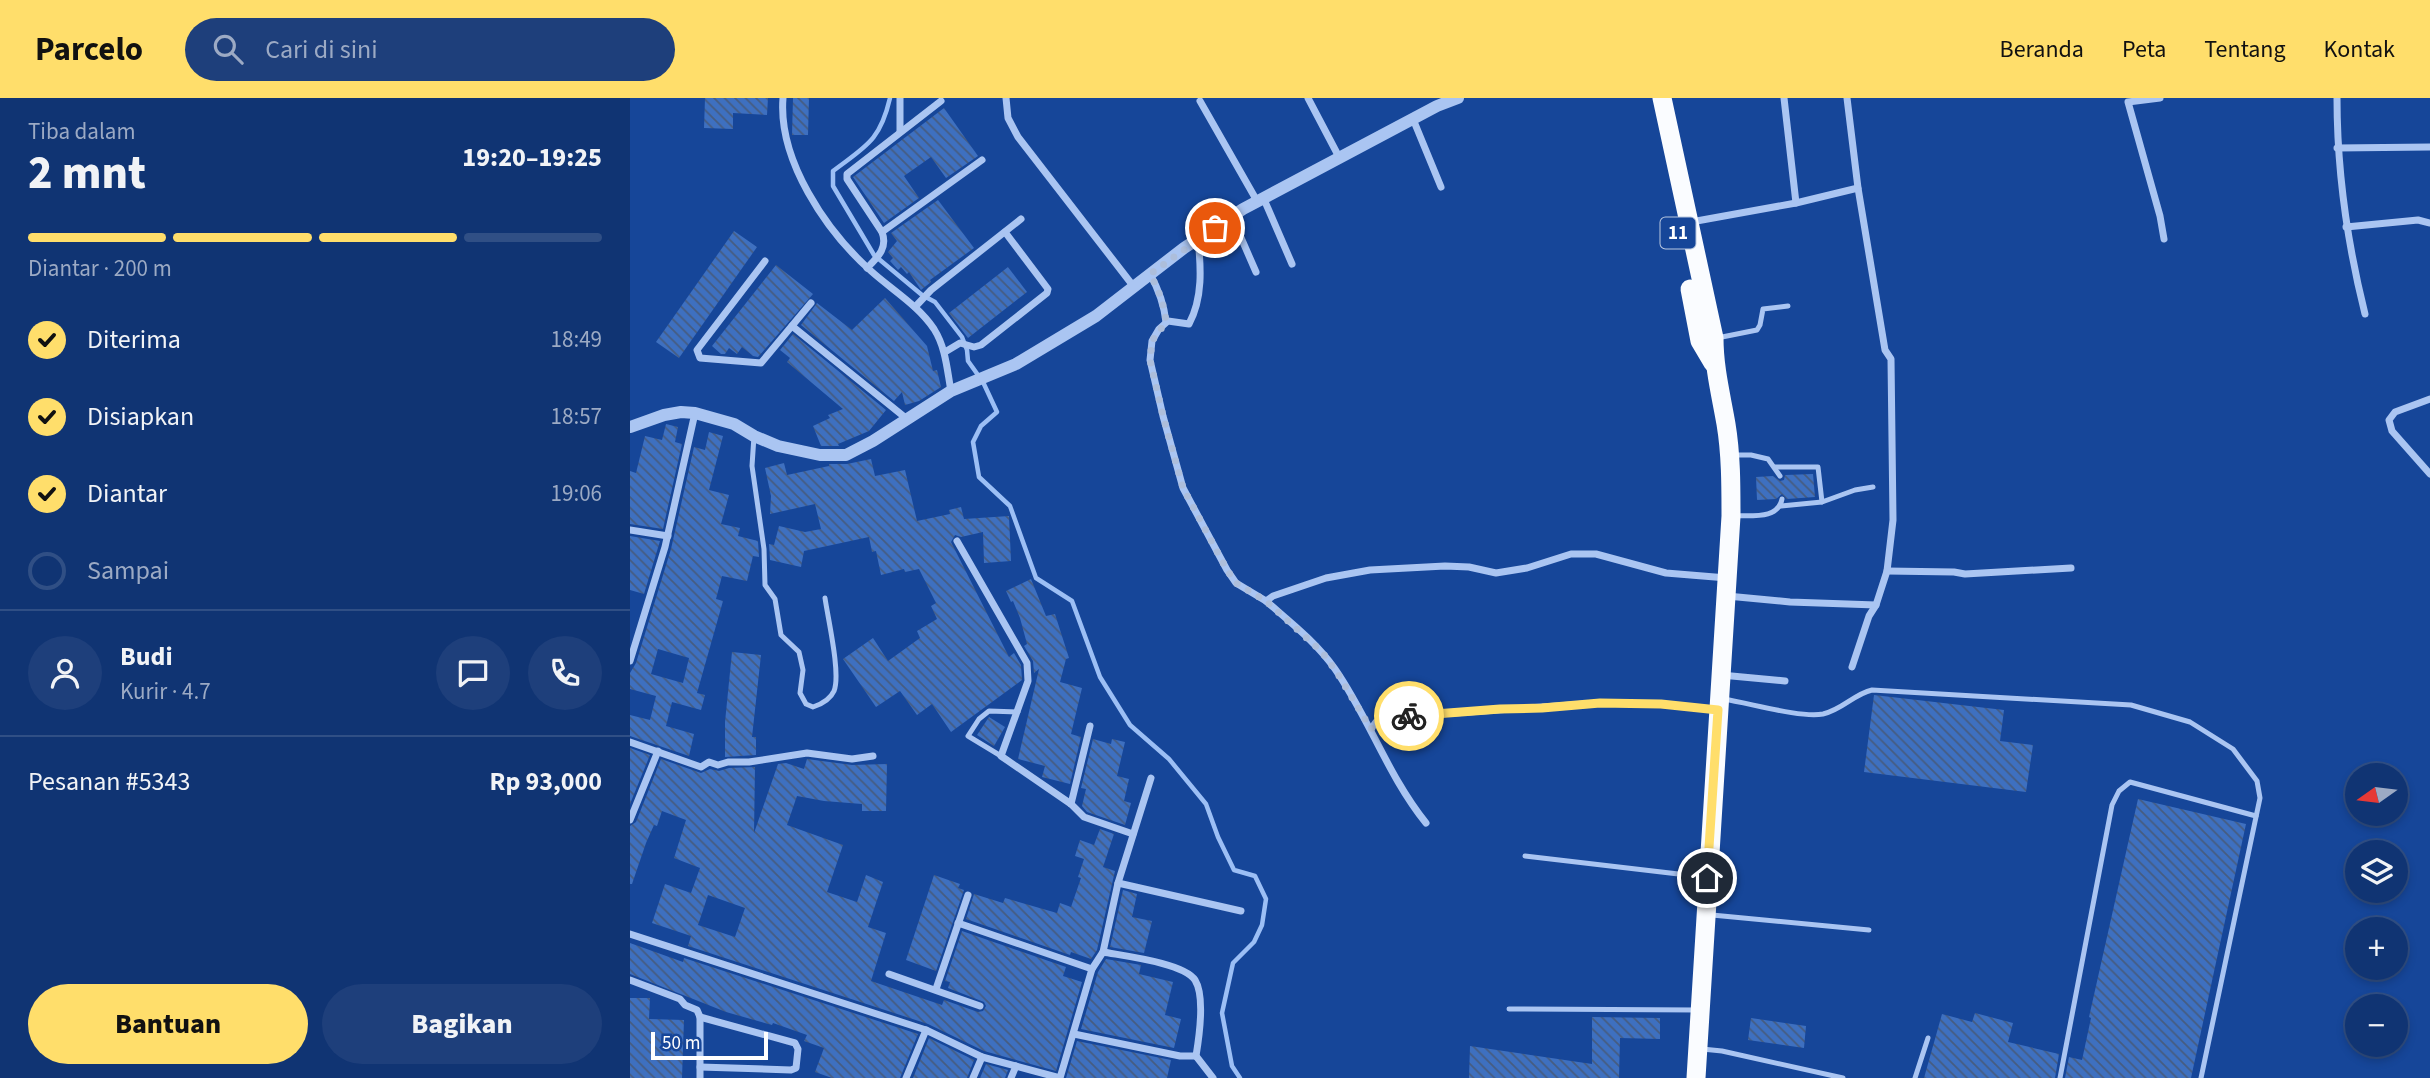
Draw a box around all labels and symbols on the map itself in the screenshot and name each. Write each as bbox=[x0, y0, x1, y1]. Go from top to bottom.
pin bbox=[1185, 198, 1245, 258]
road number: 11 bbox=[1660, 217, 1696, 248]
courier bbox=[1374, 681, 1444, 751]
north arrow bbox=[2345, 763, 2408, 826]
pin bbox=[1677, 848, 1737, 908]
scale bar bbox=[651, 1029, 768, 1061]

